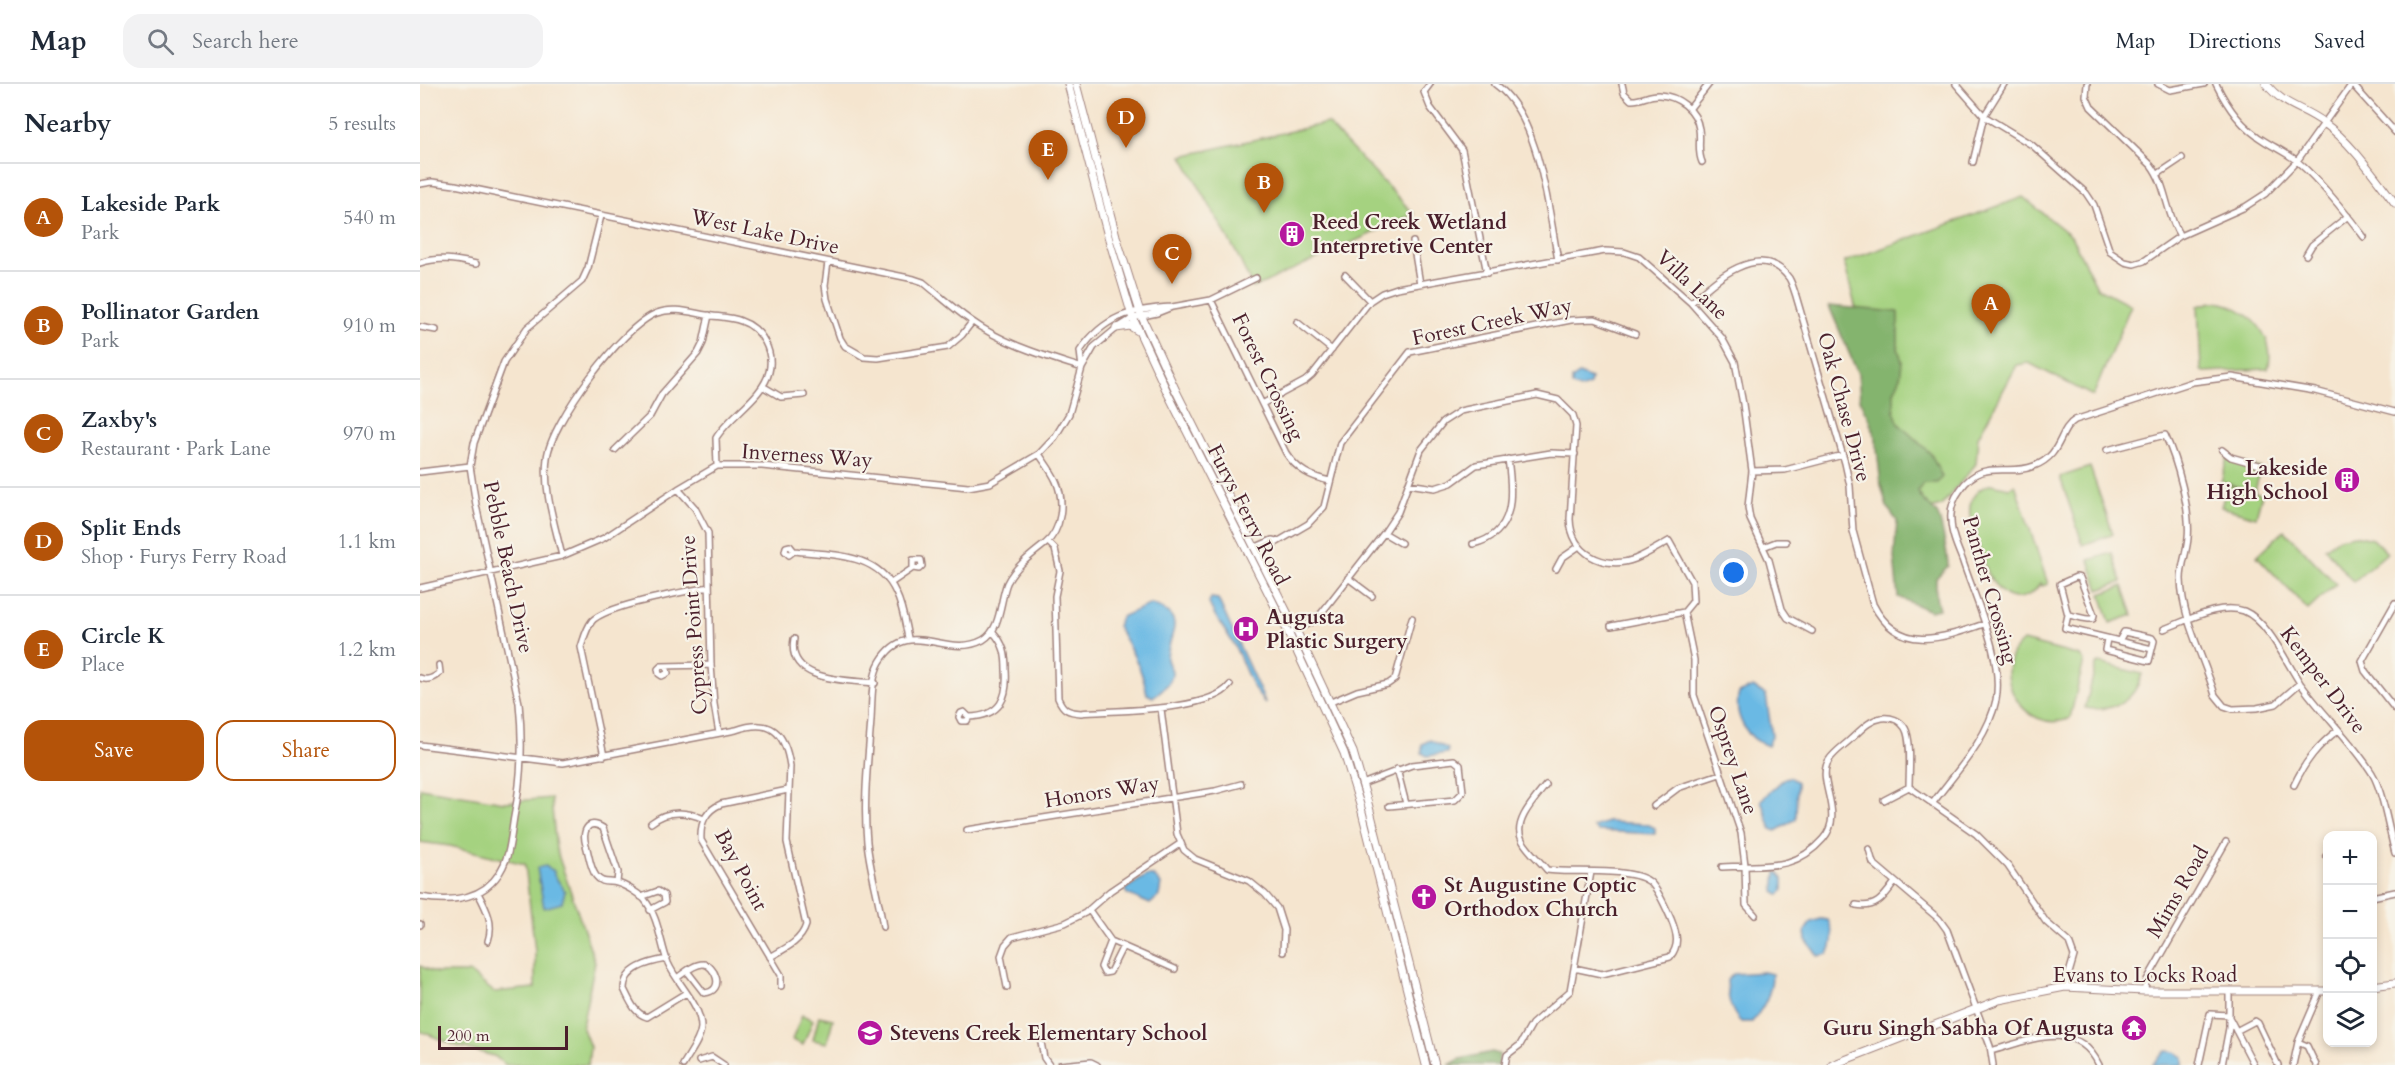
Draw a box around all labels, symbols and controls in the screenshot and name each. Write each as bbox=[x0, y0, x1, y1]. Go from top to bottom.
search box bbox=[123, 14, 543, 68]
text: Map bbox=[30, 22, 87, 60]
icon: search bbox=[144, 25, 177, 58]
text: Search here bbox=[192, 26, 299, 56]
text: Map bbox=[2115, 27, 2155, 56]
text: Directions bbox=[2188, 27, 2281, 56]
text: Saved bbox=[2314, 27, 2365, 56]
pin: D bbox=[1106, 98, 1146, 148]
text: Nearby bbox=[24, 106, 112, 141]
text: 5 results bbox=[328, 110, 396, 137]
pin: E bbox=[1028, 130, 1068, 180]
pin: B bbox=[1244, 164, 1284, 213]
text: Lakeside Park bbox=[81, 189, 220, 219]
street label: West Lake Drive bbox=[687, 202, 842, 262]
text: A bbox=[36, 204, 51, 231]
text: 540 m bbox=[343, 204, 396, 231]
place label: Reed Creek Wetland Interpretive Center bbox=[1312, 208, 1507, 261]
text: Park bbox=[81, 219, 119, 246]
building icon: Reed Creek Wetland Interpretive Center bbox=[1277, 219, 1307, 249]
pin: C bbox=[1152, 234, 1191, 284]
street label: Villa Lane bbox=[1650, 243, 1734, 327]
pin: A bbox=[1972, 284, 2010, 334]
street label: Forest Creek Way bbox=[1409, 291, 1575, 353]
text: Pollinator Garden bbox=[81, 297, 259, 327]
street label: Forest Crossing bbox=[1225, 308, 1311, 446]
text: B bbox=[36, 312, 51, 339]
text: 910 m bbox=[343, 312, 396, 339]
text: Park bbox=[81, 327, 119, 354]
street label: Oak Chase Drive bbox=[1810, 329, 1878, 485]
text: Zaxby's bbox=[81, 405, 157, 435]
text: C bbox=[36, 420, 51, 447]
text: 970 m bbox=[343, 420, 396, 447]
text: Restaurant · Park Lane bbox=[81, 435, 271, 462]
street label: Inverness Way bbox=[740, 437, 874, 475]
street label: Furys Ferry Road bbox=[1200, 440, 1296, 590]
place label: Lakeside High School bbox=[2207, 454, 2328, 507]
building icon: Lakeside High School bbox=[2332, 465, 2362, 495]
street label: Pebble Beach Drive bbox=[476, 478, 540, 656]
street label: Panther Crossing bbox=[1955, 512, 2025, 668]
text: Split Ends bbox=[81, 513, 181, 543]
text: D bbox=[35, 528, 52, 555]
text: 1.1 km bbox=[337, 528, 396, 555]
street label: Cypress Point Drive bbox=[673, 534, 715, 716]
text: Shop · Furys Ferry Road bbox=[81, 543, 287, 570]
your location bbox=[1719, 558, 1748, 587]
place label: Augusta Plastic Surgery bbox=[1266, 603, 1408, 656]
hospital icon: Augusta Plastic Surgery bbox=[1231, 614, 1261, 644]
street label: Kemper Drive bbox=[2273, 620, 2373, 740]
text: Circle K bbox=[81, 621, 165, 651]
text: E bbox=[37, 636, 50, 663]
text: 1.2 km bbox=[337, 636, 396, 663]
text: Place bbox=[81, 651, 125, 678]
street label: Osprey Lane bbox=[1701, 702, 1765, 818]
button: Save bbox=[24, 720, 204, 781]
button: Share bbox=[216, 720, 396, 781]
street label: Honors Way bbox=[1042, 769, 1162, 815]
street label: Bay Point bbox=[707, 824, 775, 916]
map controls bbox=[2323, 831, 2377, 1047]
button: + bbox=[2323, 831, 2377, 885]
street label: Mims Road bbox=[2140, 840, 2216, 944]
place label: St Augustine Coptic Orthodox Church bbox=[1444, 871, 1637, 924]
church icon: St Augustine Coptic Orthodox Church bbox=[1409, 882, 1439, 912]
button: − bbox=[2323, 885, 2377, 939]
button: locate bbox=[2323, 939, 2377, 993]
street label: Evans to Locks Road bbox=[2053, 961, 2237, 990]
button: layers bbox=[2323, 993, 2377, 1047]
temple icon: Guru Singh Sabha Of Augusta bbox=[2119, 1013, 2149, 1043]
place label: Guru Singh Sabha Of Augusta bbox=[1823, 1014, 2115, 1043]
school or university icon: Stevens Creek Elementary School bbox=[855, 1018, 885, 1048]
place label: Stevens Creek Elementary School bbox=[890, 1019, 1207, 1048]
scale bar bbox=[438, 1023, 568, 1050]
text: 200 m bbox=[447, 1025, 489, 1047]

